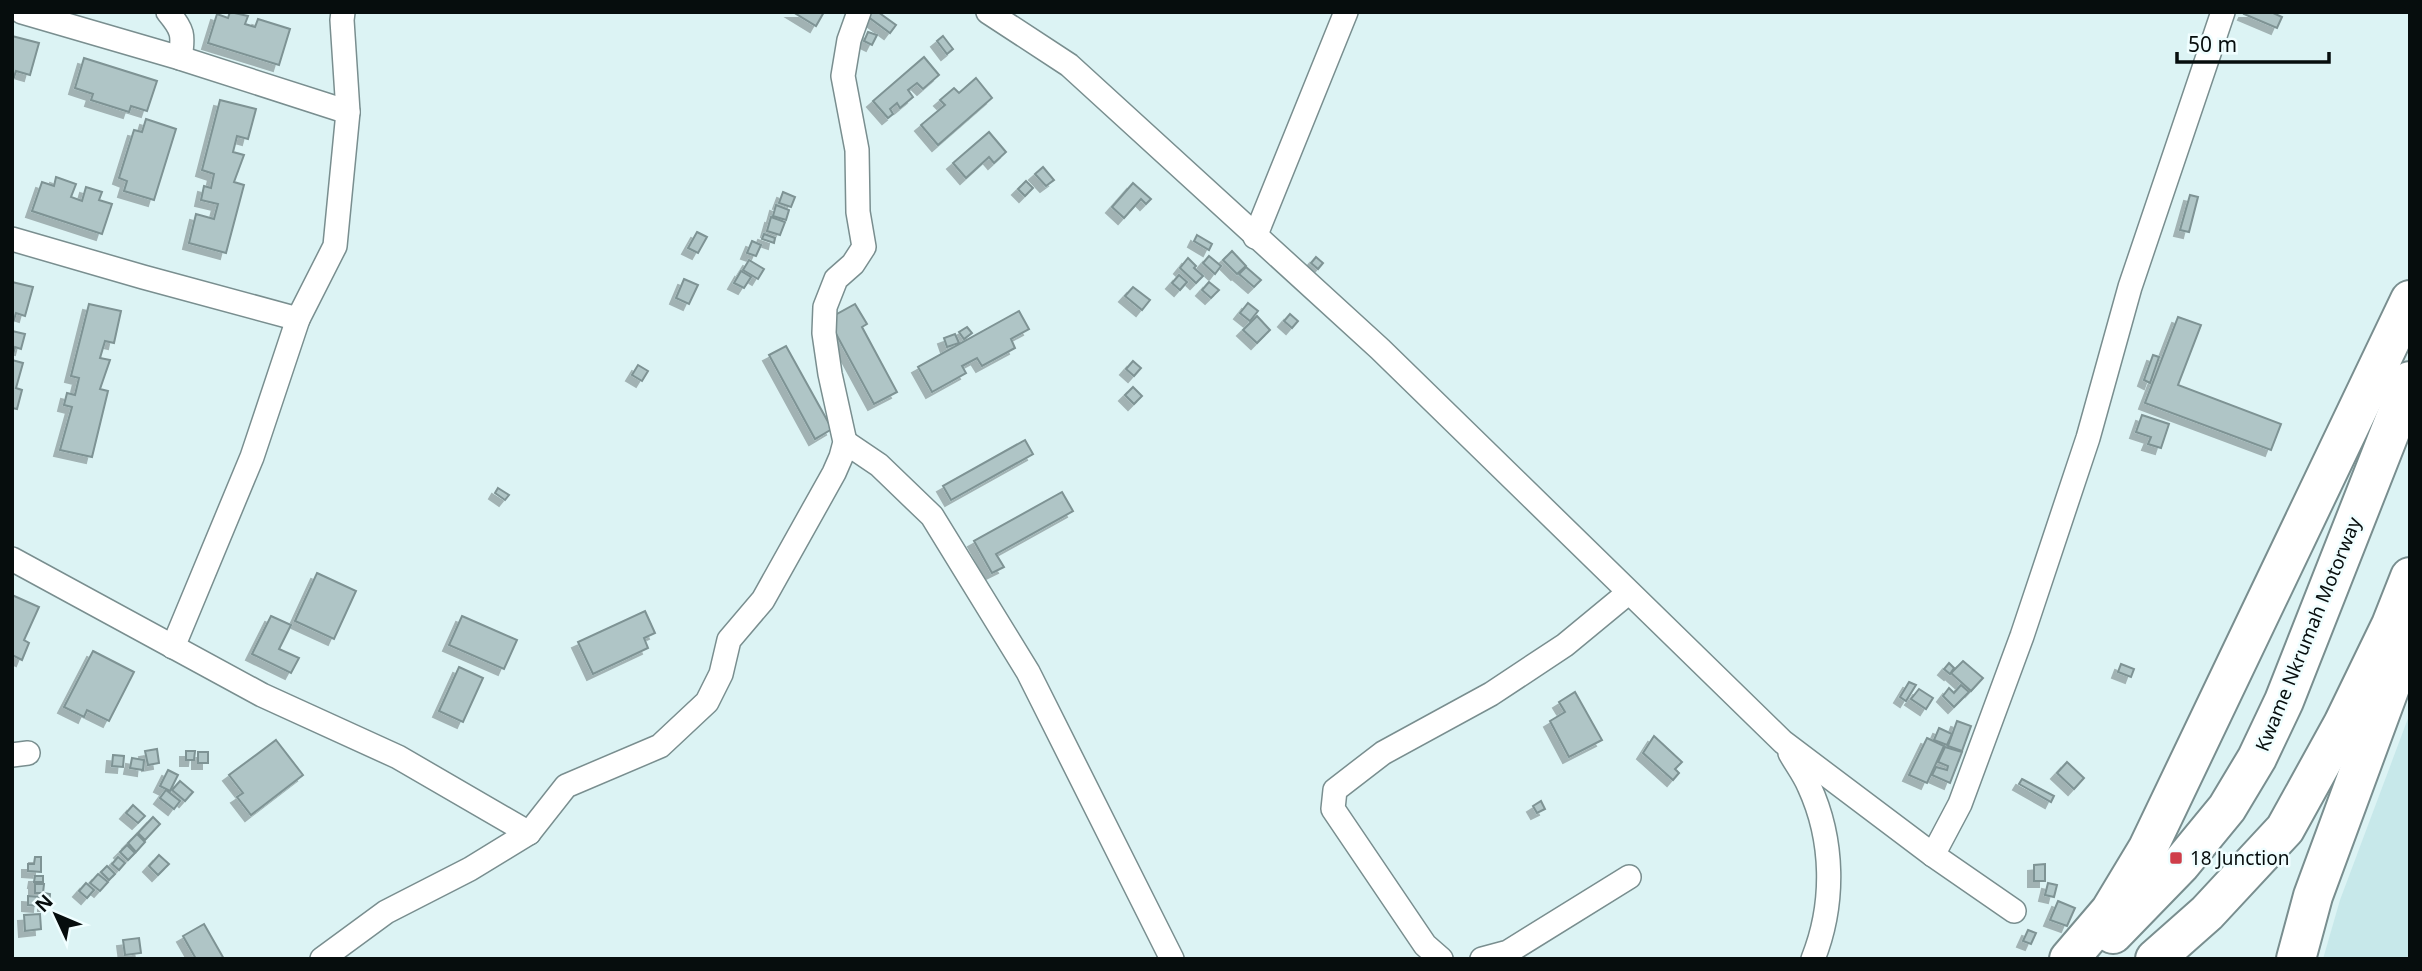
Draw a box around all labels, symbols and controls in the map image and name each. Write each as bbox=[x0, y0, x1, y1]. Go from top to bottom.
scale bar bbox=[2177, 21, 2329, 65]
text: 50 m bbox=[2188, 30, 2237, 58]
street label: Kwame Nkrumah Motorway bbox=[2249, 513, 2367, 755]
place label: 18 Junction bbox=[2190, 845, 2289, 871]
marker: 18 Junction bbox=[2168, 850, 2184, 866]
north arrow bbox=[21, 880, 91, 950]
text: N bbox=[29, 889, 58, 918]

